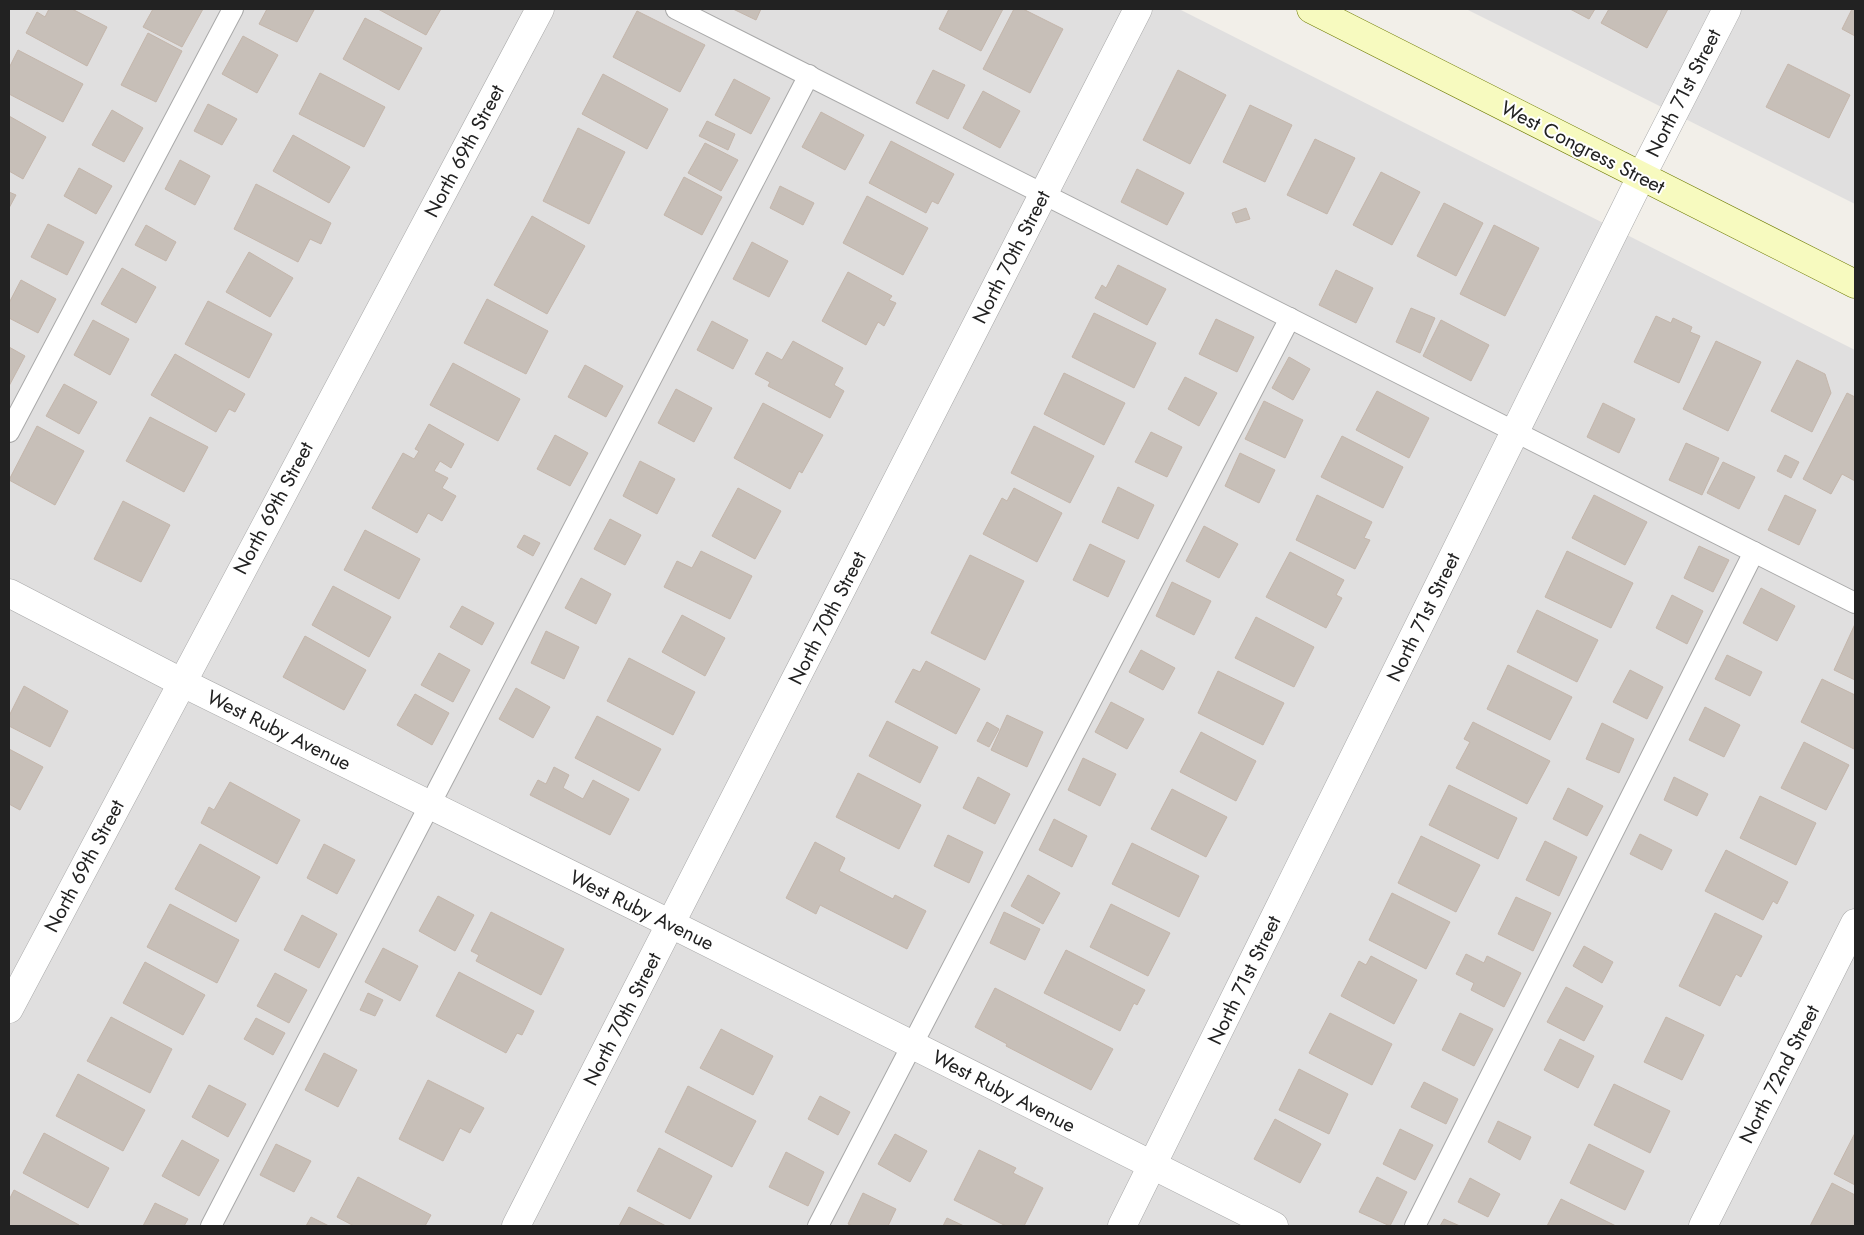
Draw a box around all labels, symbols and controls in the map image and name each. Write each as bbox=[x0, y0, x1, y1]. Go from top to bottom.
street label: North 71st Street bbox=[1639, 24, 1728, 162]
street label: North 69th Street bbox=[417, 80, 512, 223]
street label: West Congress Street bbox=[1496, 94, 1670, 201]
street label: North 70th Street bbox=[965, 185, 1058, 329]
street label: North 69th Street bbox=[226, 437, 321, 580]
street label: North 70th Street bbox=[781, 546, 874, 690]
street label: North 71st Street bbox=[1380, 547, 1467, 687]
street label: West Ruby Avenue bbox=[202, 683, 356, 778]
street label: North 69th Street bbox=[37, 795, 132, 938]
street label: West Ruby Avenue bbox=[565, 863, 719, 958]
street label: North 71st Street bbox=[1201, 910, 1288, 1050]
street label: North 70th Street bbox=[576, 947, 669, 1091]
street label: North 72nd Street bbox=[1732, 1000, 1827, 1149]
street label: West Ruby Avenue bbox=[927, 1043, 1080, 1140]

